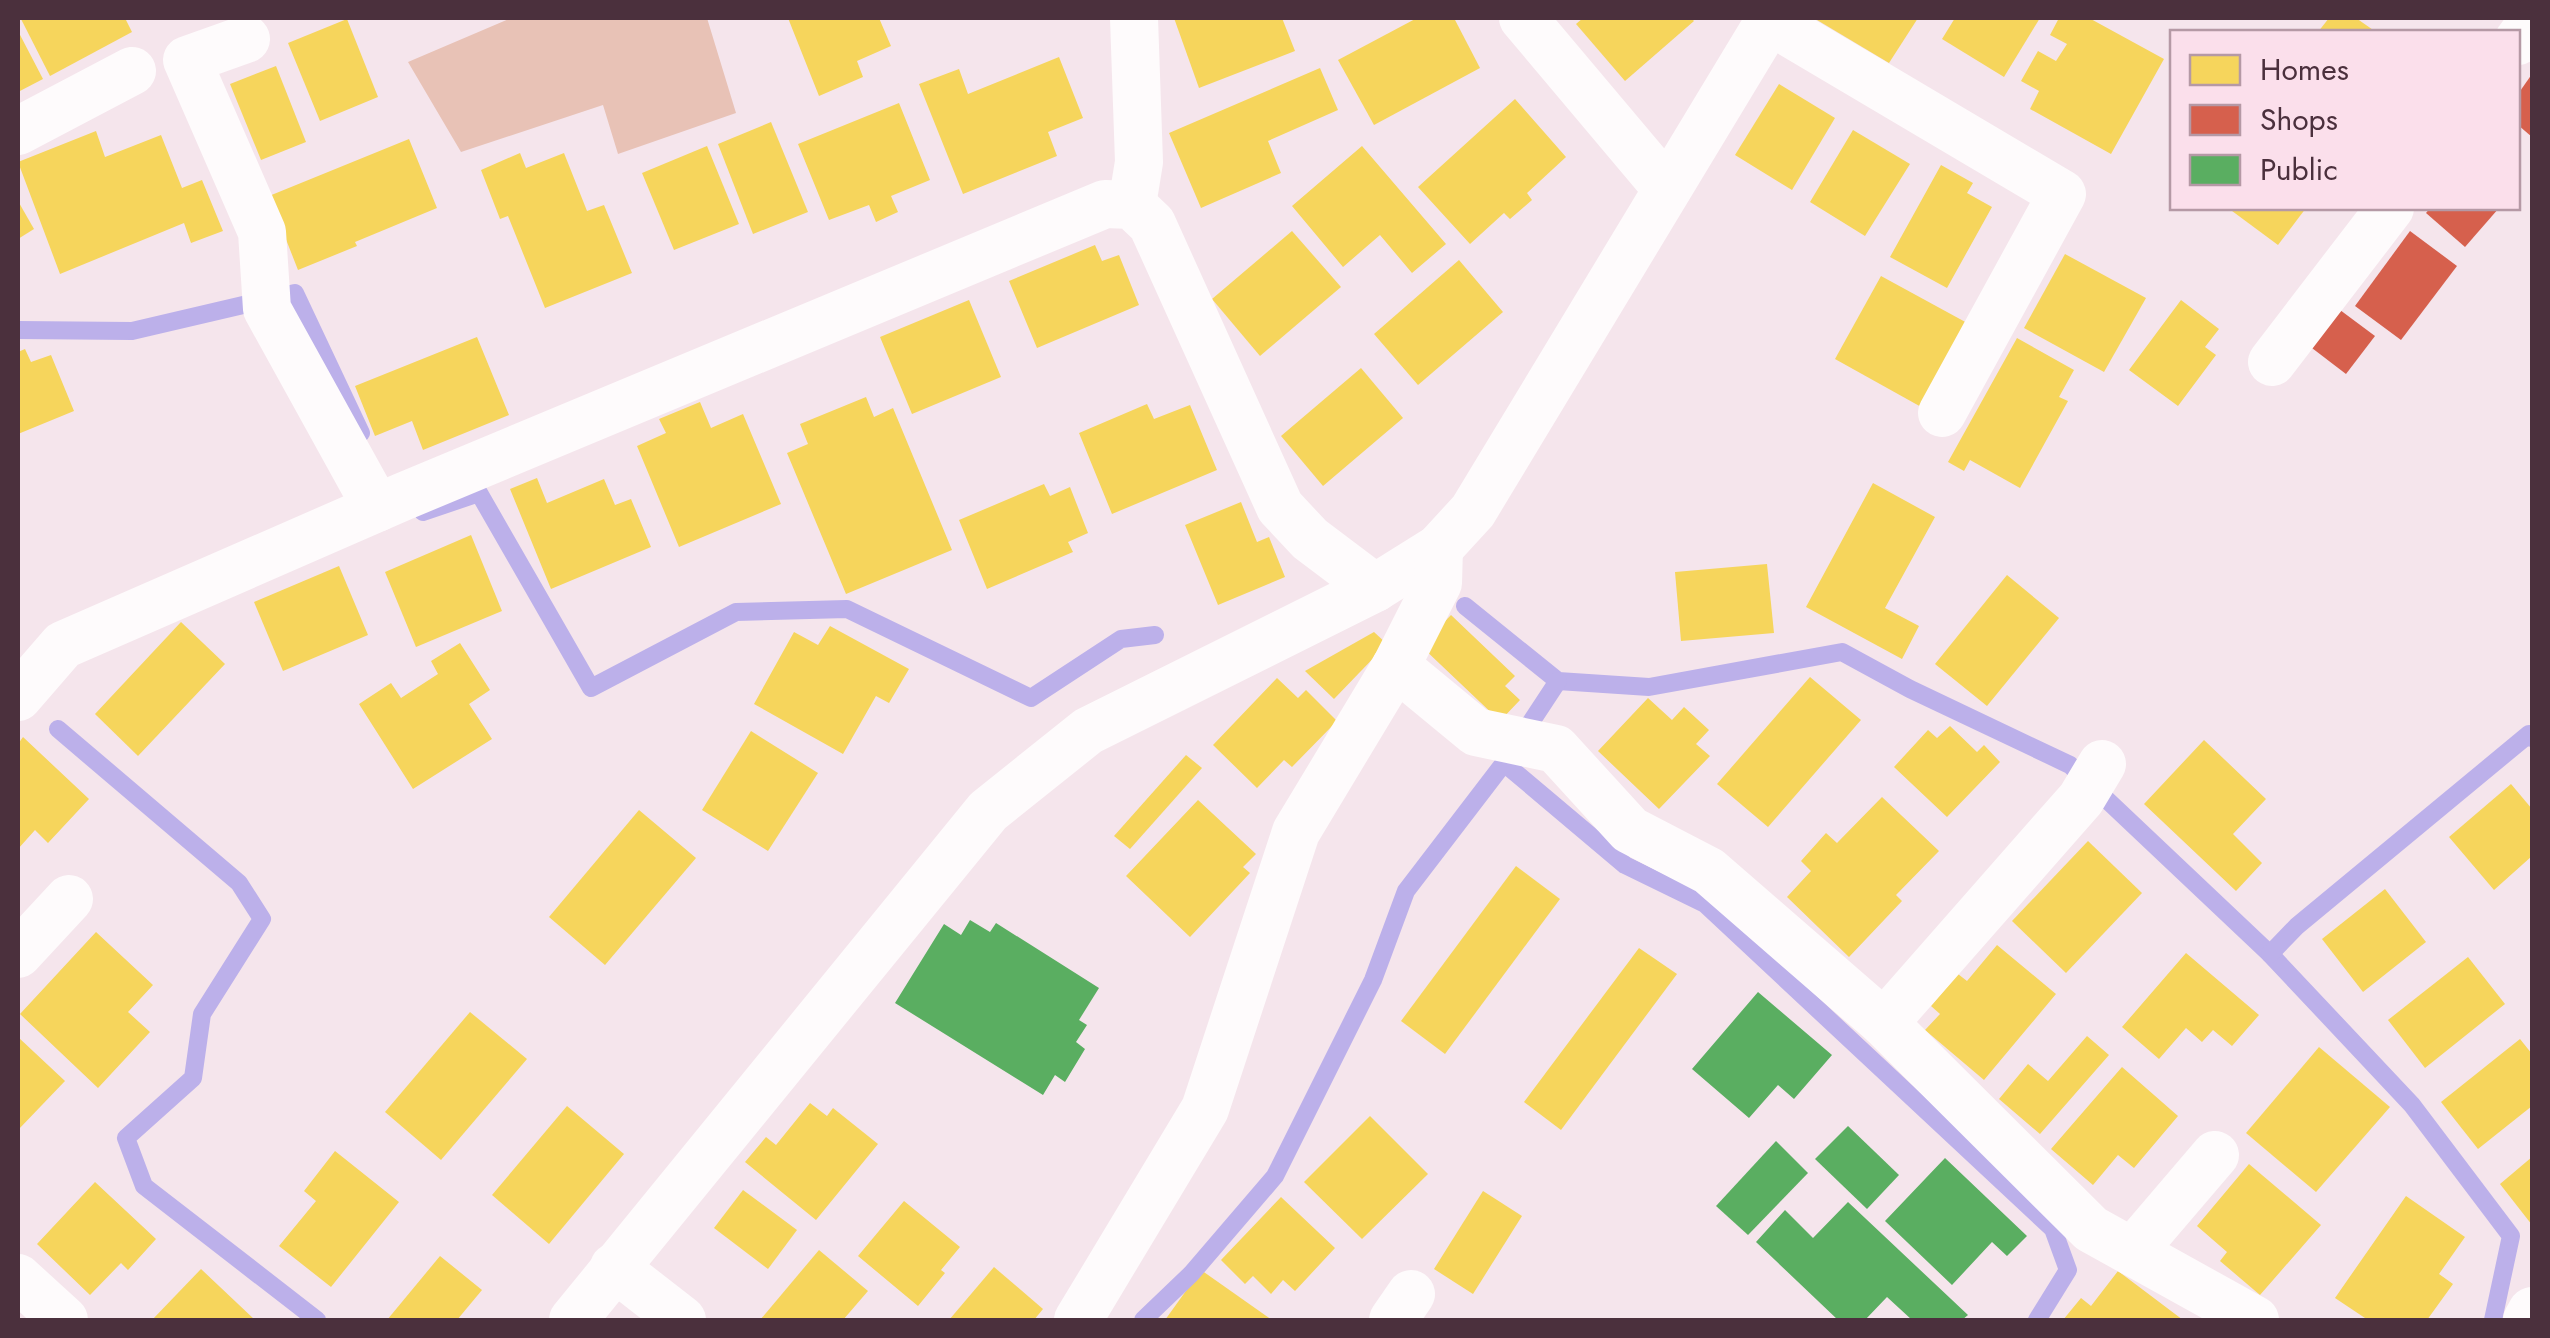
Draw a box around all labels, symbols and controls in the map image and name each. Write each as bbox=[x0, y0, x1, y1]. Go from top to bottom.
legend bbox=[2170, 30, 2520, 210]
text: Homes bbox=[2260, 48, 2349, 91]
text: Shops bbox=[2260, 98, 2338, 141]
text: Public bbox=[2260, 148, 2338, 191]

